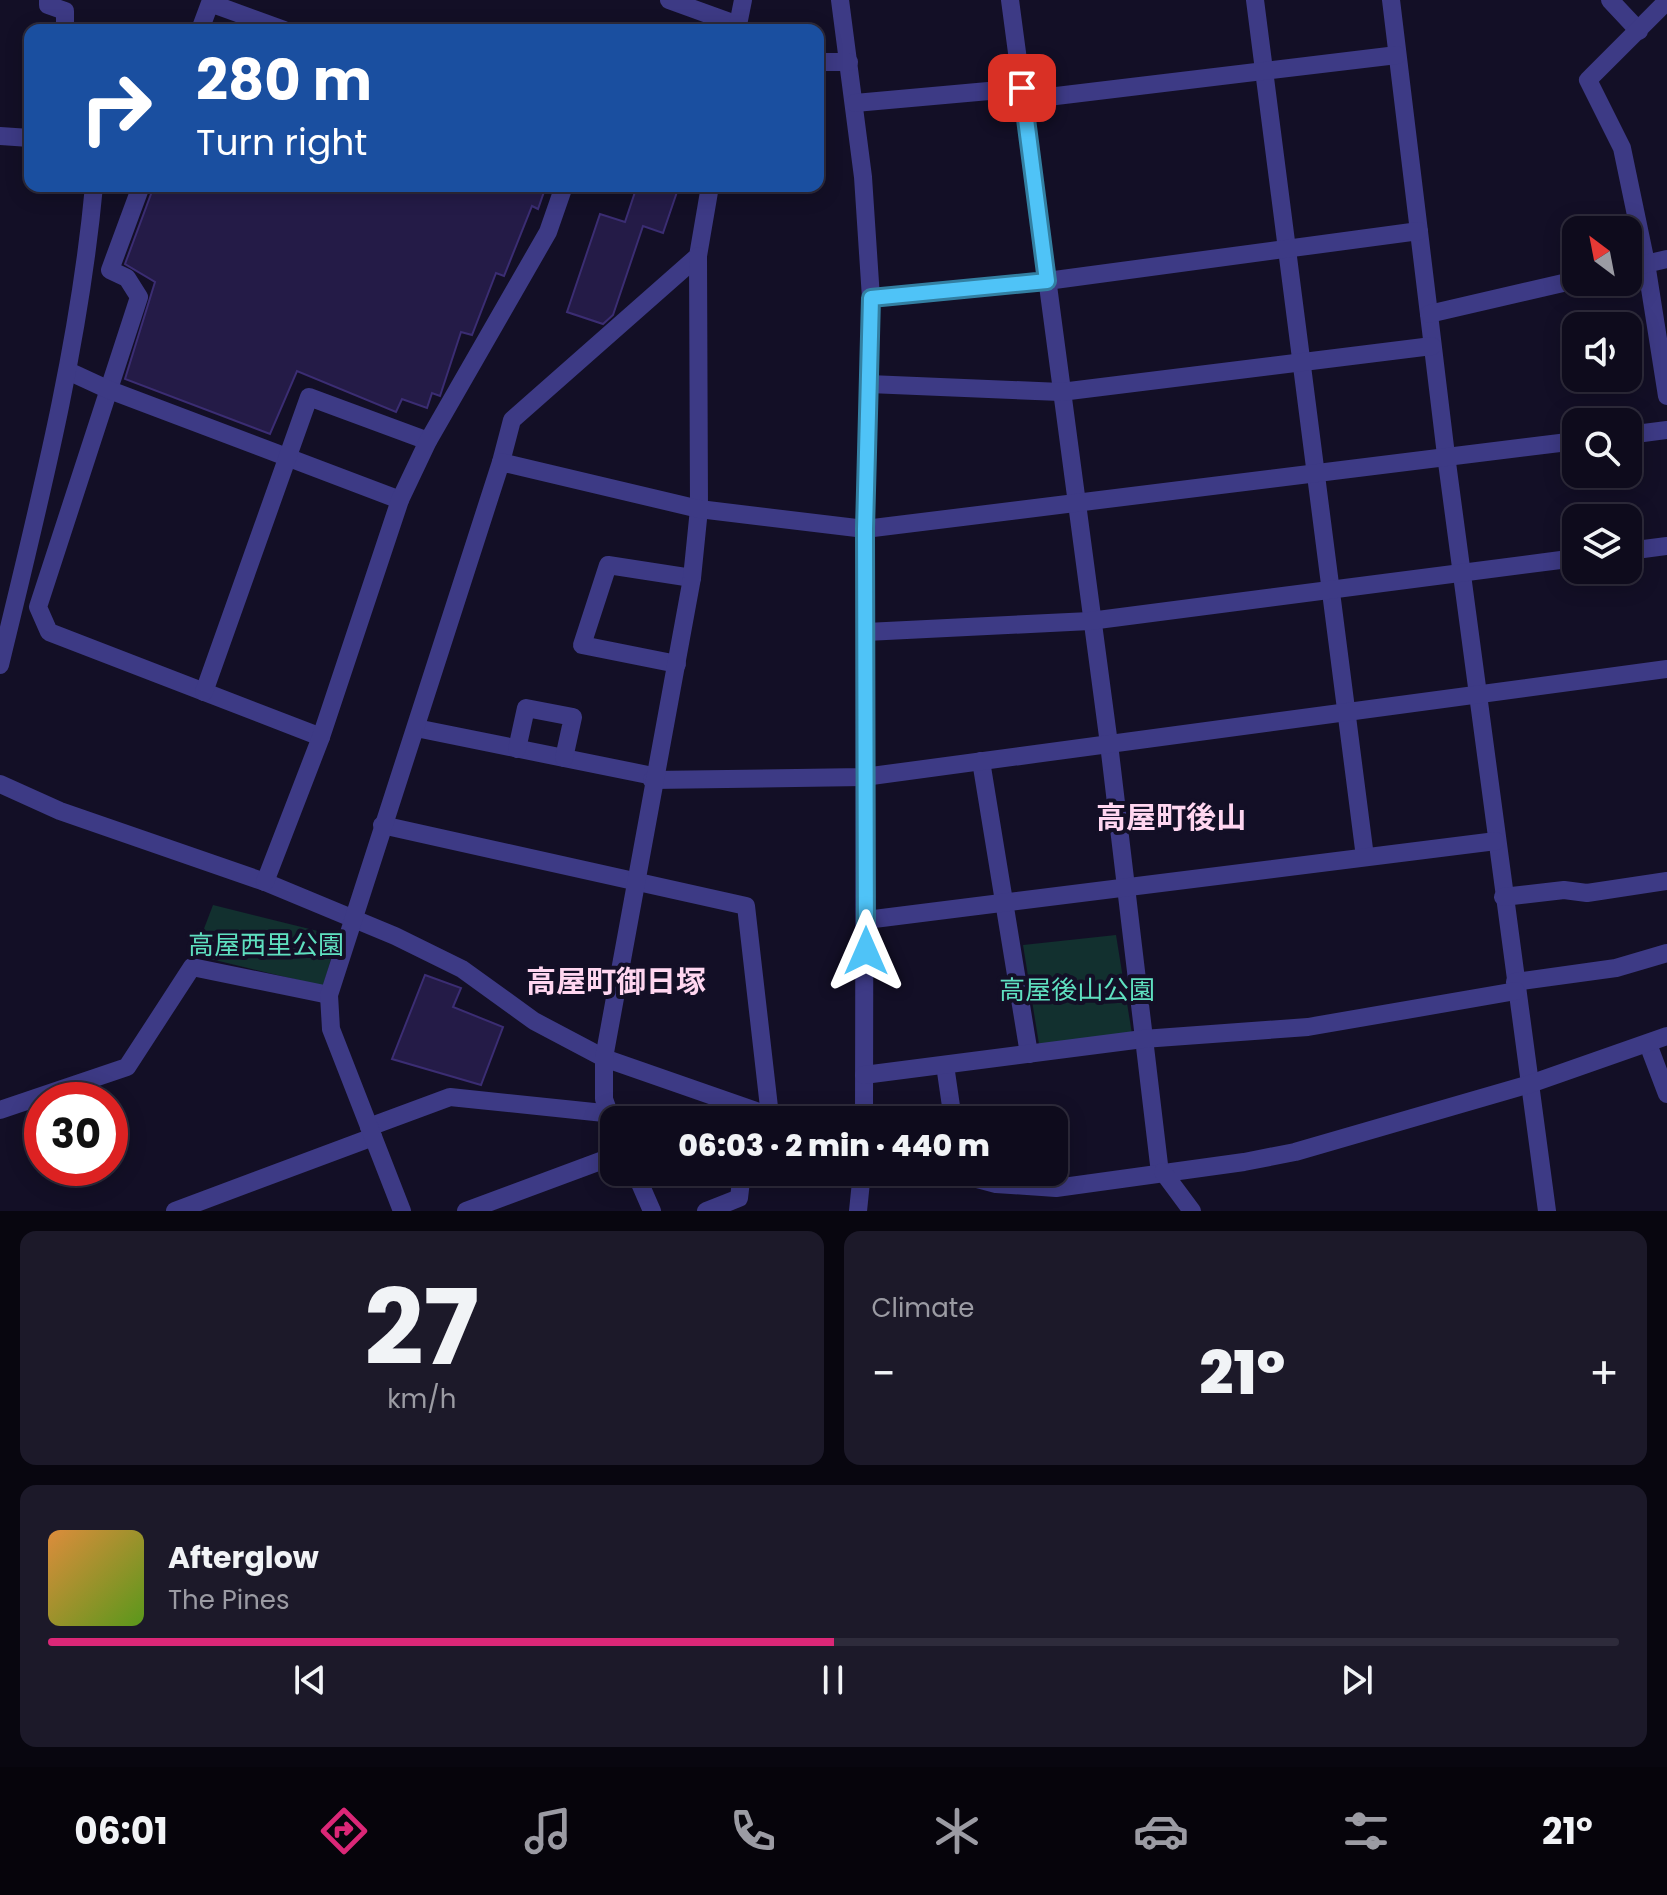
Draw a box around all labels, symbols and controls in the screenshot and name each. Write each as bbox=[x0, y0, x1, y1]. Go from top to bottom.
text: 280 m bbox=[196, 41, 372, 120]
pin bbox=[988, 54, 1056, 122]
icon: right bbox=[64, 56, 168, 160]
icon: arrive bbox=[1000, 66, 1044, 110]
text: Turn right bbox=[196, 117, 367, 168]
north arrow bbox=[1562, 216, 1642, 296]
map controls bbox=[1562, 216, 1642, 584]
button: sound bbox=[1562, 312, 1642, 392]
button: search bbox=[1562, 408, 1642, 488]
button: layers bbox=[1562, 504, 1642, 584]
district label: 高屋町後山 bbox=[1096, 796, 1246, 839]
position arrow bbox=[824, 909, 908, 993]
park label: 高屋西里公園 bbox=[188, 927, 344, 963]
district label: 高屋町御日塚 bbox=[526, 960, 706, 1003]
park label: 高屋後山公園 bbox=[999, 972, 1155, 1008]
speed limit sign: 30 bbox=[24, 1082, 128, 1186]
text: 06:03 · 2 min · 440 m bbox=[678, 1124, 990, 1167]
text: 27 bbox=[364, 1255, 479, 1400]
text: Climate bbox=[872, 1290, 974, 1326]
text: 21° bbox=[1199, 1331, 1285, 1415]
text: − bbox=[872, 1343, 896, 1404]
text: + bbox=[1589, 1343, 1619, 1404]
text: km/h bbox=[387, 1381, 456, 1417]
text: Afterglow bbox=[168, 1536, 319, 1579]
text: The Pines bbox=[168, 1582, 290, 1618]
icon: previous bbox=[288, 1658, 332, 1702]
icon: pause bbox=[811, 1658, 855, 1702]
icon: next bbox=[1335, 1658, 1379, 1702]
icon: directions bbox=[316, 1803, 372, 1859]
icon: music bbox=[520, 1803, 576, 1859]
icon: phone bbox=[725, 1803, 781, 1859]
icon: climate bbox=[929, 1803, 985, 1859]
icon: car bbox=[1133, 1803, 1189, 1859]
icon: filters bbox=[1338, 1803, 1394, 1859]
text: 06:01 bbox=[74, 1806, 168, 1857]
text: 21° bbox=[1542, 1806, 1593, 1857]

